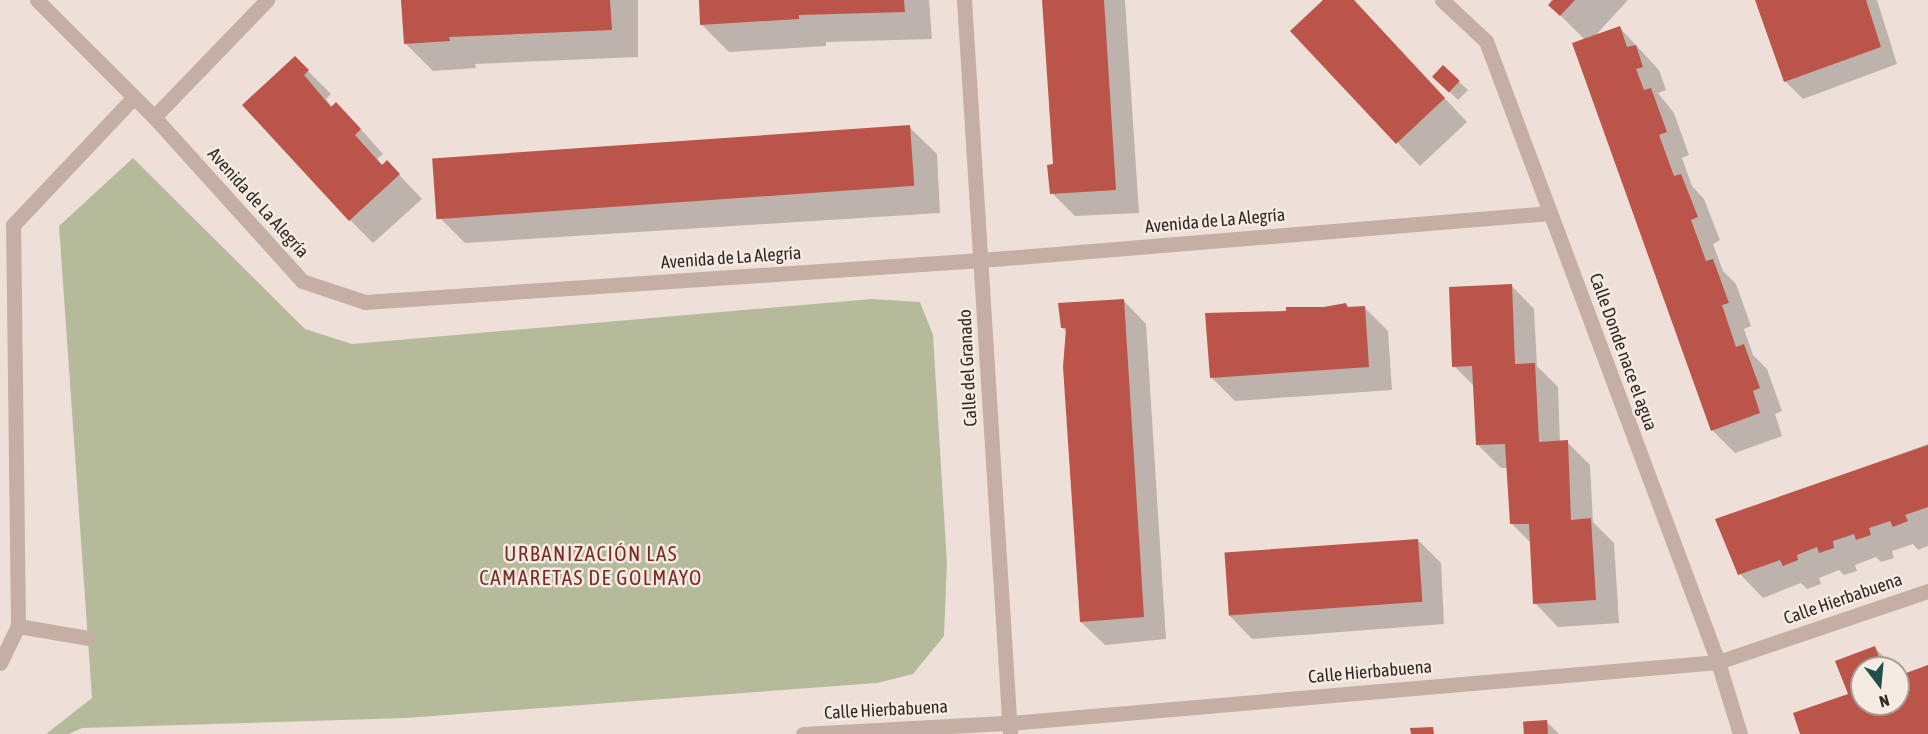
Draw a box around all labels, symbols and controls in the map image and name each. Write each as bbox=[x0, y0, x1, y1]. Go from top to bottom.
street label: Avenida de La Alegría bbox=[203, 144, 313, 262]
street label: Avenida de La Alegría bbox=[1144, 204, 1286, 238]
street label: Avenida de La Alegría bbox=[660, 242, 802, 274]
street label: Calle Donde nace el agua bbox=[1584, 270, 1662, 434]
street label: Calle del Granado bbox=[954, 309, 982, 427]
district label: URBANIZACIÓN LAS CAMARETAS DE GOLMAYO bbox=[479, 540, 703, 590]
street label: Calle Hierbabuena bbox=[1781, 569, 1905, 629]
street label: Calle Hierbabuena bbox=[1307, 656, 1433, 688]
north arrow bbox=[1850, 656, 1910, 716]
text: N bbox=[1877, 691, 1891, 711]
street label: Calle Hierbabuena bbox=[824, 696, 948, 724]

